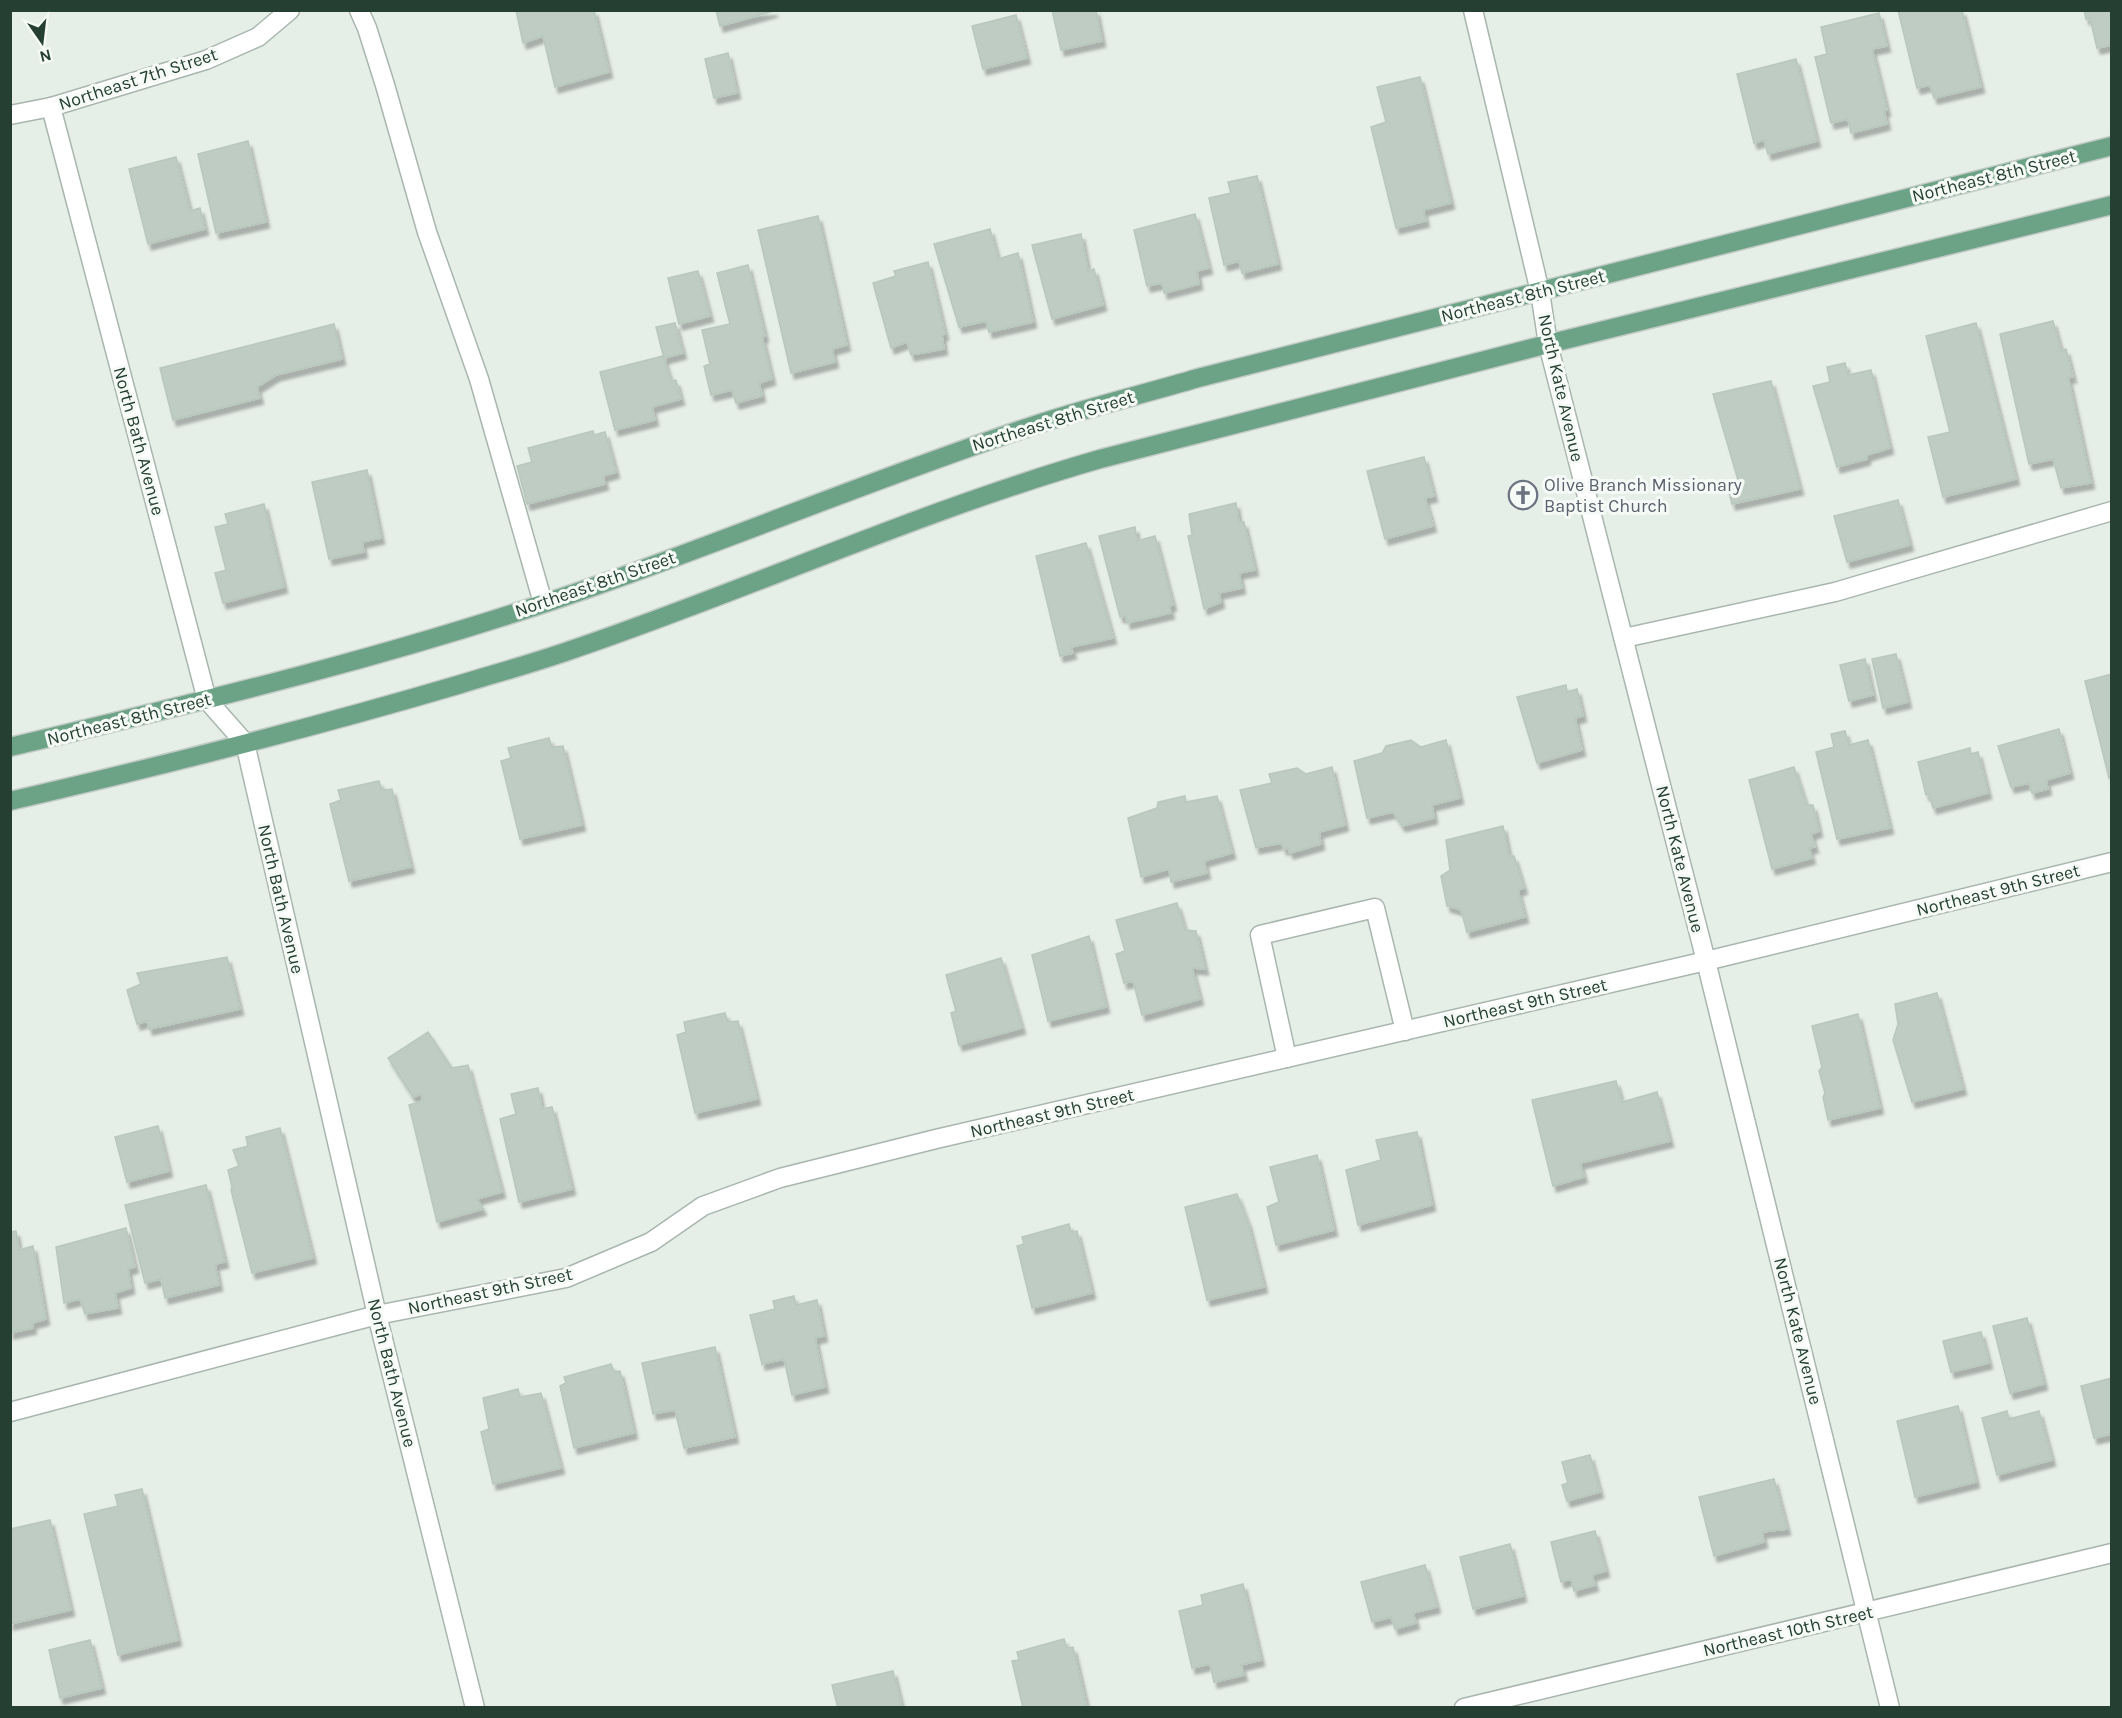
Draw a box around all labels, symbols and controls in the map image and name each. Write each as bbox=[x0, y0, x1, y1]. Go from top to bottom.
north arrow bbox=[12, 12, 72, 72]
street label: Northeast 7th Street bbox=[56, 43, 220, 115]
text: N bbox=[38, 45, 53, 67]
street label: Northeast 8th Street bbox=[1910, 145, 2079, 207]
street label: Northeast 8th Street bbox=[1439, 265, 1608, 327]
street label: North Kate Avenue bbox=[1533, 312, 1589, 464]
street label: North Bath Avenue bbox=[109, 364, 169, 518]
street label: Northeast 8th Street bbox=[969, 386, 1137, 456]
place label: Olive Branch Missionary Baptist Church bbox=[1544, 474, 1742, 517]
church icon: Olive Branch Missionary Baptist Church bbox=[1507, 479, 1539, 511]
street label: Northeast 8th Street bbox=[512, 546, 678, 622]
street label: Northeast 8th Street bbox=[45, 688, 214, 750]
street label: North Kate Avenue bbox=[1651, 783, 1709, 935]
street label: North Bath Avenue bbox=[253, 822, 309, 976]
street label: Northeast 9th Street bbox=[1914, 859, 2082, 921]
street label: Northeast 9th Street bbox=[1441, 973, 1609, 1033]
street label: Northeast 9th Street bbox=[968, 1083, 1136, 1143]
street label: North Kate Avenue bbox=[1769, 1255, 1827, 1407]
street label: Northeast 9th Street bbox=[406, 1263, 575, 1319]
street label: North Bath Avenue bbox=[363, 1296, 421, 1450]
street label: Northeast 10th Street bbox=[1701, 1601, 1875, 1661]

